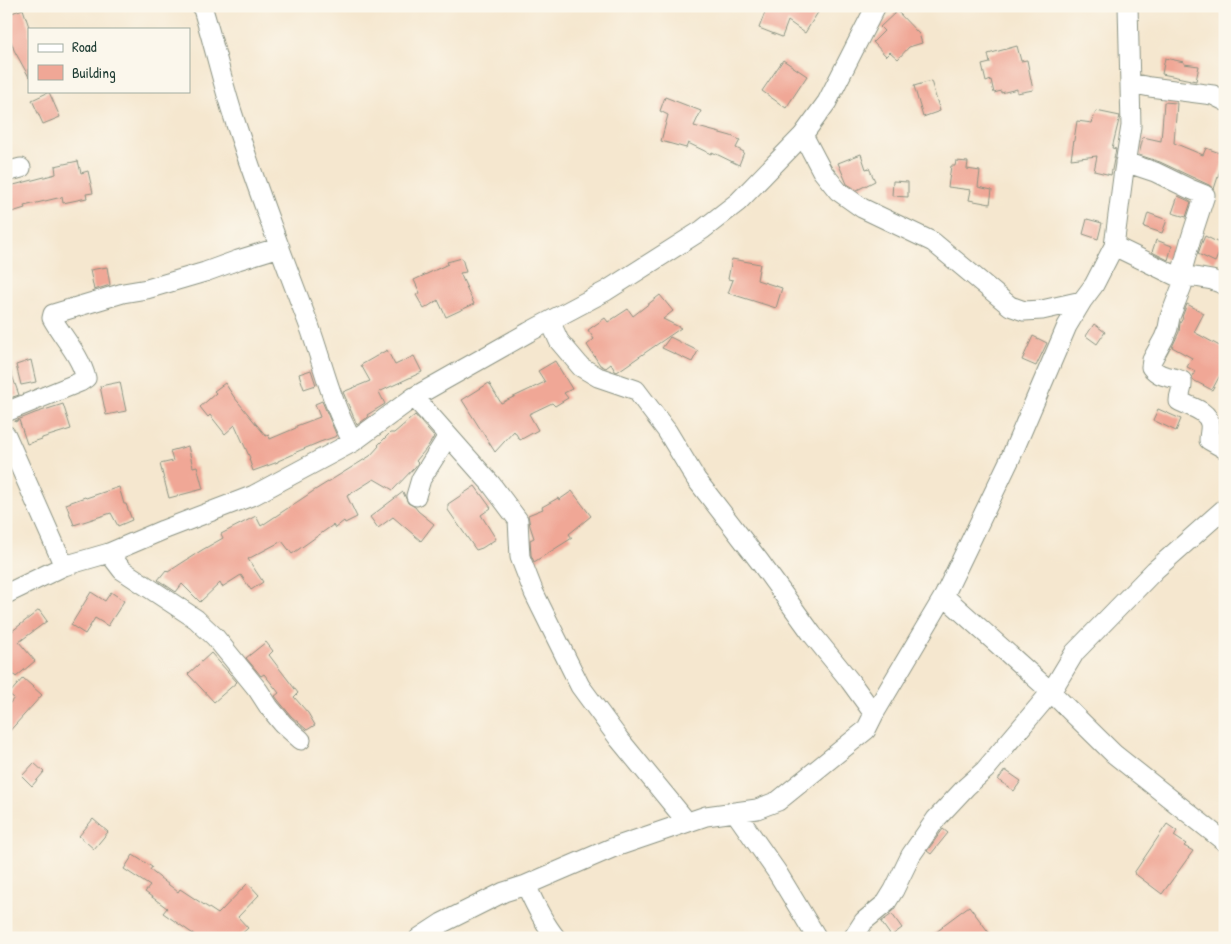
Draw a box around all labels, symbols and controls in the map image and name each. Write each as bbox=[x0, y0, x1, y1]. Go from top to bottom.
legend bbox=[28, 28, 190, 92]
text: Road bbox=[72, 36, 97, 57]
text: Building bbox=[72, 62, 116, 83]

